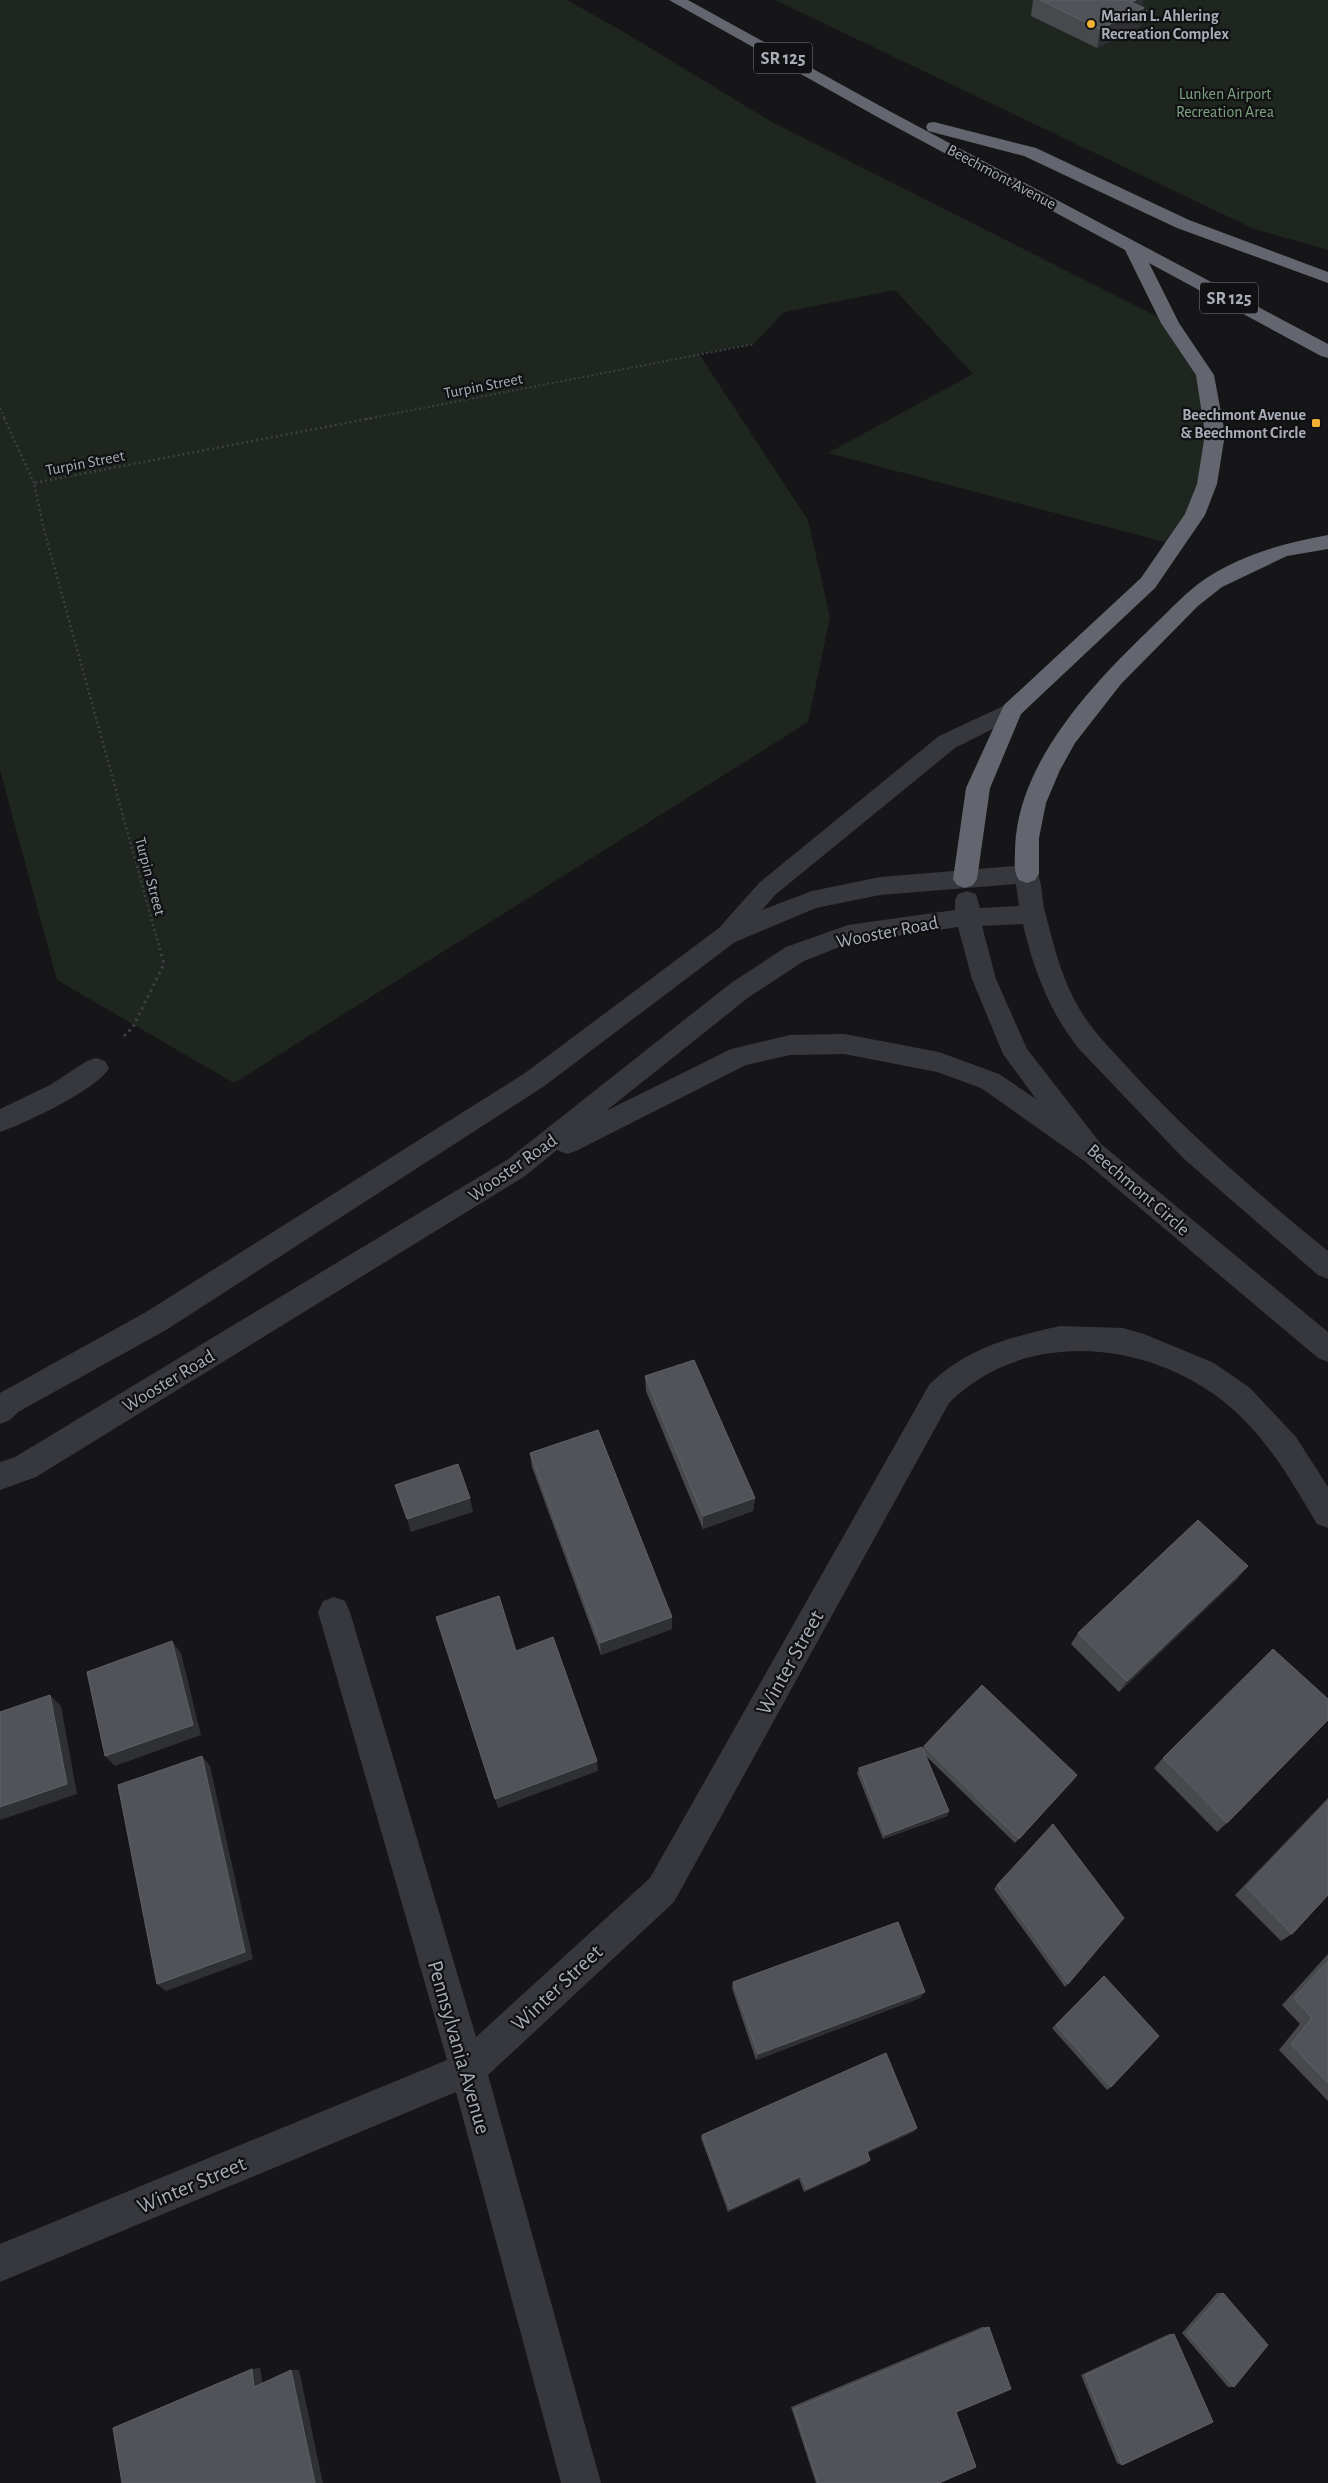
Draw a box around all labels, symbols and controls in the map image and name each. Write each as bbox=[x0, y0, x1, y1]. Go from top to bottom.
place label: Marian L. Ahlering Recreation Complex bbox=[1101, 8, 1229, 42]
marker: Marian L. Ahlering Recreation Complex bbox=[1085, 18, 1097, 30]
road number: SR 125 bbox=[754, 42, 812, 74]
park label: Lunken Airport Recreation Area bbox=[1176, 86, 1274, 120]
street label: Beechmont Avenue bbox=[945, 142, 1059, 212]
road number: SR 125 bbox=[1200, 282, 1258, 314]
street label: Turpin Street bbox=[442, 370, 524, 402]
place label: Beechmont Avenue & Beechmont Circle bbox=[1181, 407, 1306, 441]
marker: Beechmont Avenue & Beechmont Circle bbox=[1310, 417, 1322, 429]
street label: Turpin Street bbox=[44, 447, 126, 479]
street label: Turpin Street bbox=[132, 835, 168, 917]
street label: Wooster Road bbox=[835, 913, 940, 952]
street label: Wooster Road bbox=[465, 1131, 561, 1206]
street label: Beechmont Circle bbox=[1083, 1141, 1193, 1240]
street label: Wooster Road bbox=[120, 1346, 218, 1416]
street label: Winter Street bbox=[752, 1607, 828, 1718]
street label: Winter Street bbox=[507, 1940, 606, 2035]
street label: Pennsylvania Avenue bbox=[424, 1958, 494, 2137]
street label: Winter Street bbox=[134, 2152, 249, 2218]

